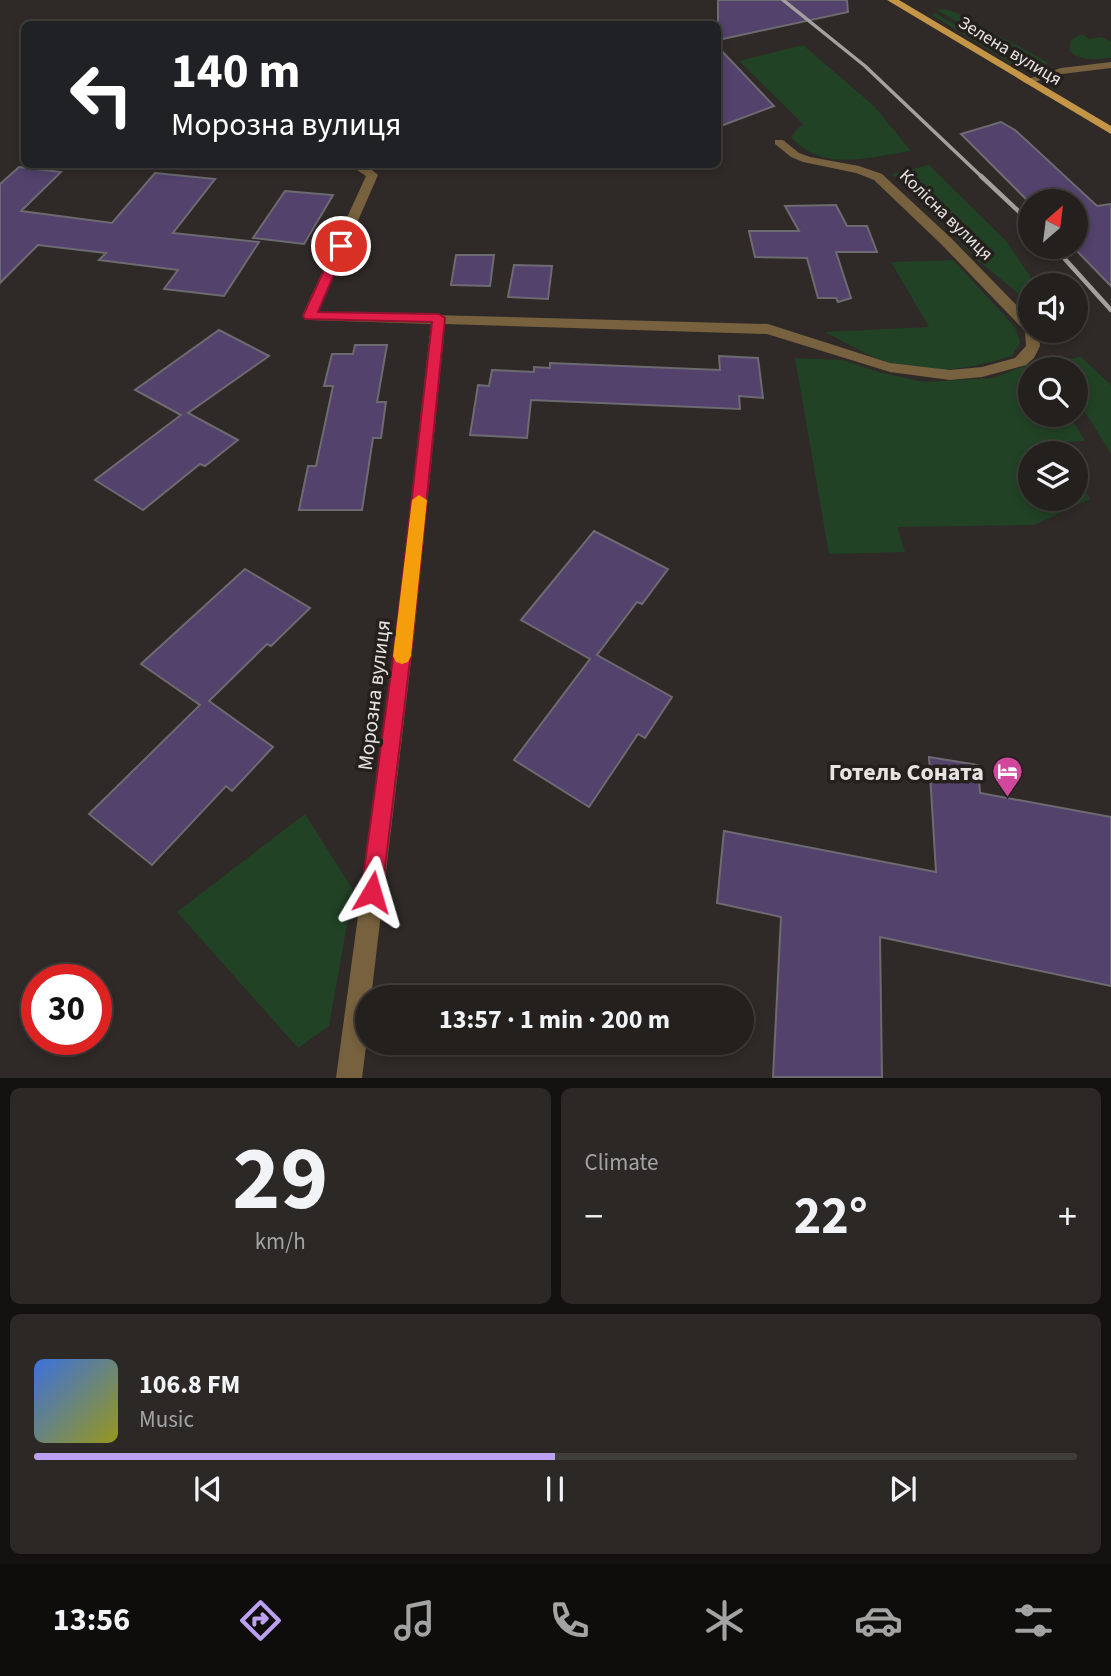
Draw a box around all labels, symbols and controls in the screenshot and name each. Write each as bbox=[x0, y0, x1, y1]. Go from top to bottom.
street label: Зелена вулиця bbox=[954, 10, 1066, 92]
text: 140 m bbox=[171, 37, 300, 107]
icon: left bbox=[56, 49, 147, 140]
text: Морозна вулиця bbox=[171, 102, 402, 148]
street label: Колісна вулиця bbox=[894, 164, 998, 266]
north arrow bbox=[1018, 189, 1088, 259]
map controls bbox=[1018, 189, 1088, 511]
pin bbox=[311, 216, 371, 276]
icon: arrive bbox=[322, 227, 360, 265]
button: sound bbox=[1018, 273, 1088, 343]
button: search bbox=[1018, 357, 1088, 427]
button: layers bbox=[1018, 441, 1088, 511]
street label: Морозна вулиця bbox=[350, 618, 398, 772]
place label: Готель Соната bbox=[829, 755, 984, 790]
hotel icon: Готель Соната bbox=[990, 755, 1024, 799]
position arrow bbox=[335, 855, 409, 929]
speed limit sign: 30 bbox=[21, 964, 112, 1055]
text: 13:57 · 1 min · 200 m bbox=[439, 1001, 670, 1038]
text: 29 bbox=[232, 1115, 328, 1244]
text: Climate bbox=[585, 1146, 658, 1179]
text: 22° bbox=[794, 1180, 868, 1254]
text: − bbox=[585, 1190, 603, 1244]
text: + bbox=[1058, 1190, 1077, 1244]
text: km/h bbox=[255, 1225, 306, 1258]
text: 106.8 FM bbox=[139, 1366, 240, 1403]
text: Music bbox=[139, 1403, 194, 1436]
icon: previous bbox=[189, 1470, 227, 1508]
icon: pause bbox=[536, 1470, 574, 1508]
icon: next bbox=[884, 1470, 922, 1508]
icon: directions bbox=[236, 1596, 285, 1645]
icon: music bbox=[390, 1596, 439, 1645]
icon: phone bbox=[545, 1596, 594, 1645]
icon: climate bbox=[700, 1596, 749, 1645]
icon: car bbox=[854, 1596, 903, 1645]
icon: filters bbox=[1009, 1596, 1058, 1645]
text: 13:56 bbox=[53, 1597, 130, 1643]

